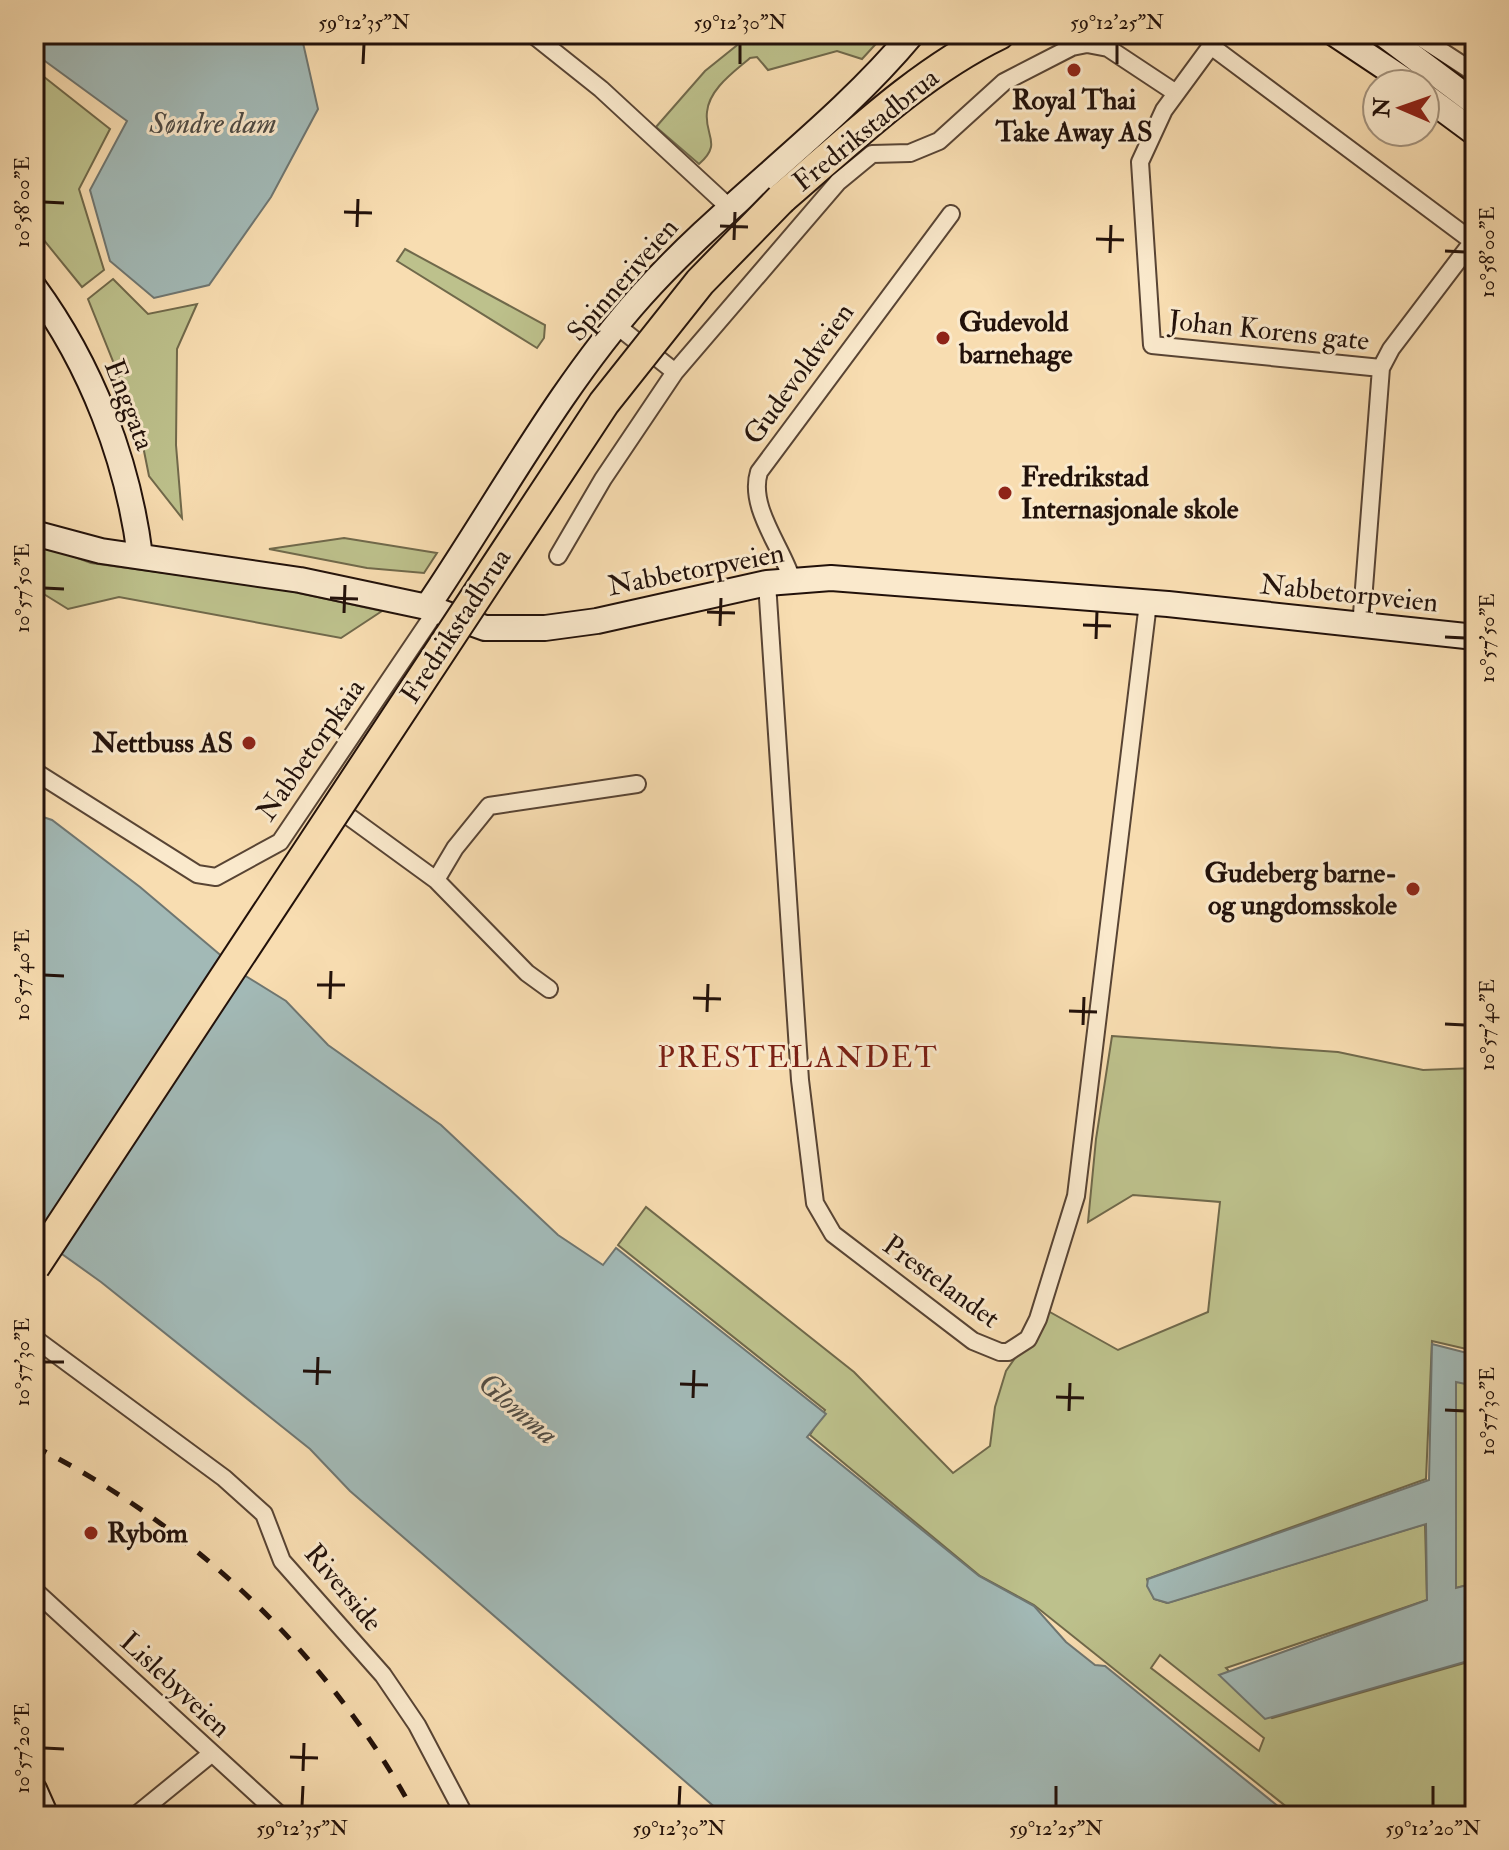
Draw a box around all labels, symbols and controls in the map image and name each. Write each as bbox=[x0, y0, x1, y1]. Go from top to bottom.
text: 59°12'35"N bbox=[318, 10, 410, 35]
text: 59°12'30"N bbox=[693, 10, 787, 35]
text: 59°12'25"N bbox=[1070, 10, 1164, 35]
street label: Fredrikstadbrua bbox=[786, 60, 946, 200]
marker: Royal Thai Take Away AS bbox=[1065, 61, 1083, 79]
north arrow bbox=[1361, 68, 1441, 148]
place label: Royal Thai Take Away AS bbox=[995, 83, 1152, 150]
text: N bbox=[1368, 97, 1396, 119]
water label: Søndre dam bbox=[148, 105, 277, 142]
text: 10°58'00"E bbox=[10, 156, 35, 248]
text: 10°58'00"E bbox=[1475, 206, 1500, 298]
street label: Spinneriveien bbox=[560, 211, 686, 349]
street label: Gudevoldveien bbox=[736, 296, 862, 452]
street label: Johan Korens gate bbox=[1166, 303, 1371, 359]
place label: Gudevold barnehage bbox=[958, 305, 1073, 372]
marker: Gudevold barnehage bbox=[934, 329, 952, 347]
street label: Enggata bbox=[96, 355, 162, 456]
place label: Fredrikstad Internasjonale skole bbox=[1021, 460, 1239, 527]
marker: Fredrikstad Internasjonale skole bbox=[996, 484, 1014, 502]
street label: Nabbetorpveien bbox=[605, 536, 787, 604]
street label: Fredrikstadbrua bbox=[393, 542, 519, 710]
text: 10°57'50"E bbox=[10, 543, 35, 633]
street label: Nabbetorpveien bbox=[1258, 567, 1440, 621]
text: 10°57'50"E bbox=[1475, 593, 1500, 683]
street label: Nabbetorpkaia bbox=[249, 672, 373, 828]
place label: Nettbuss AS bbox=[91, 726, 233, 761]
marker: Nettbuss AS bbox=[240, 734, 258, 752]
place label: Gudeberg barne- og ungdomsskole bbox=[1204, 856, 1397, 923]
marker: Gudeberg barne- og ungdomsskole bbox=[1404, 880, 1422, 898]
text: 10°57'40"E bbox=[10, 929, 35, 1021]
text: 10°57'40"E bbox=[1475, 979, 1500, 1071]
district label: PRESTELANDET bbox=[657, 1039, 939, 1076]
street label: Prestelandet bbox=[876, 1228, 1006, 1336]
text: 10°57'30"E bbox=[10, 1318, 35, 1406]
water label: Glomma bbox=[470, 1365, 566, 1453]
text: 10°57'30"E bbox=[1475, 1367, 1500, 1455]
place label: Rybom bbox=[107, 1516, 188, 1551]
marker: Rybom bbox=[82, 1524, 100, 1542]
street label: Riverside bbox=[296, 1537, 390, 1639]
street label: Lislebyveien bbox=[112, 1625, 238, 1745]
text: 10°57'20"E bbox=[10, 1703, 35, 1793]
text: 59°12'35"N bbox=[256, 1816, 348, 1841]
text: 59°12'30"N bbox=[632, 1816, 726, 1841]
text: 59°12'25"N bbox=[1009, 1816, 1103, 1841]
text: 59°12'20"N bbox=[1385, 1816, 1481, 1841]

